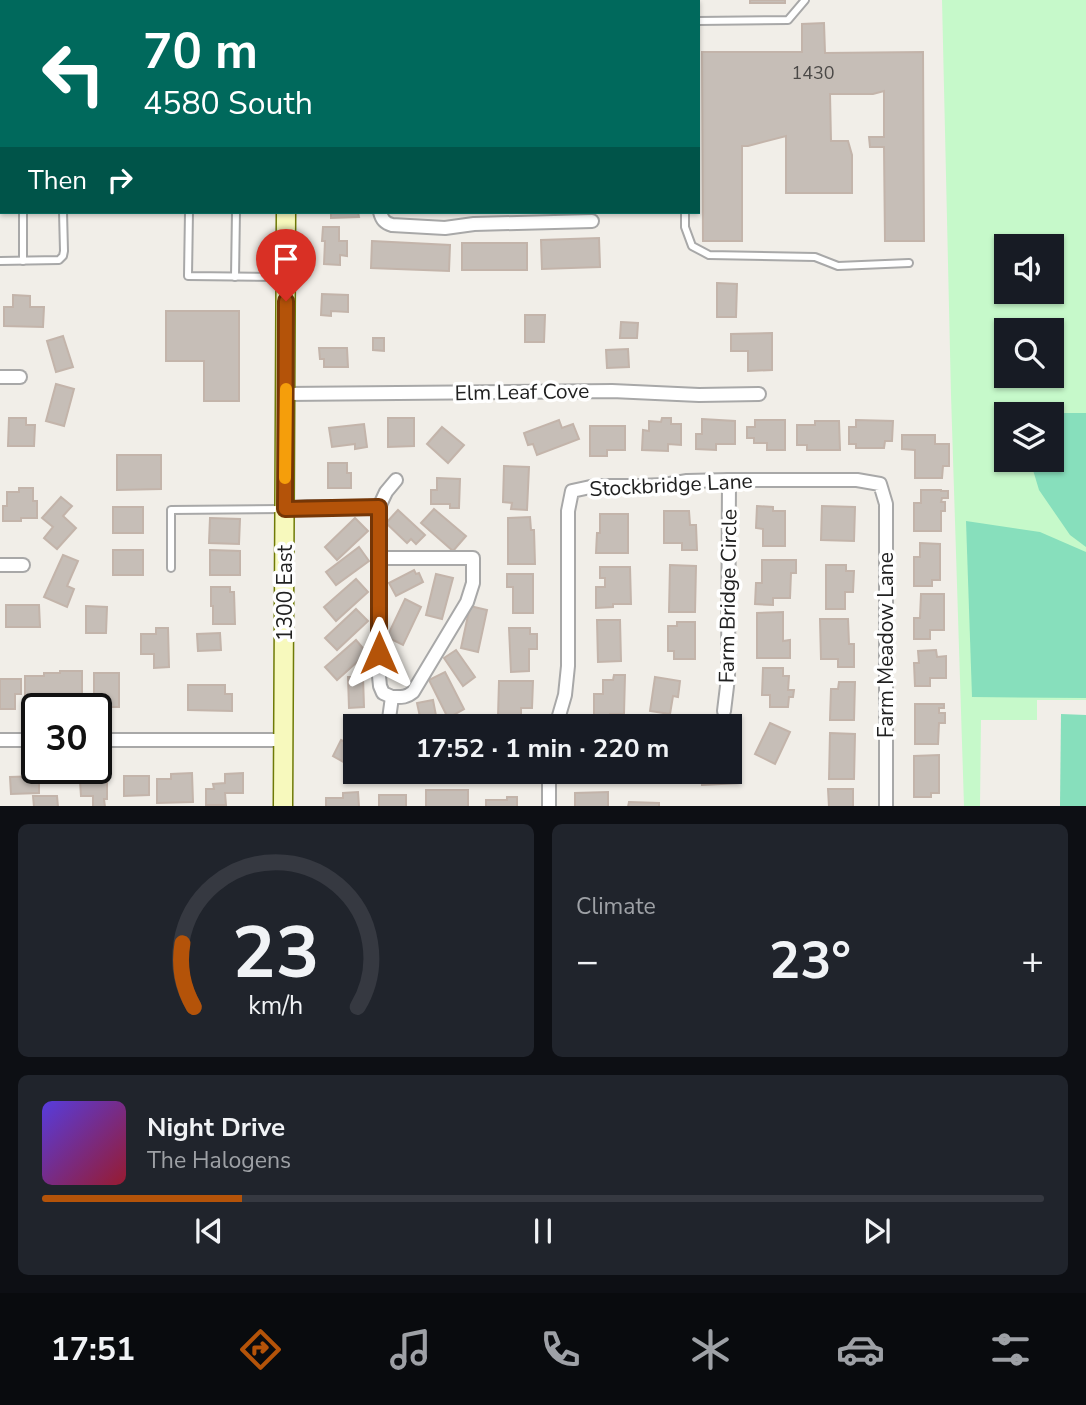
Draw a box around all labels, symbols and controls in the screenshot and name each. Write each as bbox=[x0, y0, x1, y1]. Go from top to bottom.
text: 70 m bbox=[143, 18, 258, 85]
icon: left bbox=[28, 28, 119, 119]
house number: 1430 bbox=[791, 61, 835, 85]
text: 4580 South bbox=[143, 82, 313, 125]
icon: right bbox=[101, 161, 139, 199]
text: Then bbox=[28, 163, 87, 198]
pin bbox=[256, 229, 316, 301]
map controls bbox=[994, 234, 1064, 472]
button: sound bbox=[994, 234, 1064, 304]
icon: arrive bbox=[267, 240, 305, 278]
button: search bbox=[994, 318, 1064, 388]
street label: Elm Leaf Cove bbox=[454, 377, 590, 407]
button: layers bbox=[994, 402, 1064, 472]
street label: Stockbridge Lane bbox=[589, 467, 753, 503]
street label: Farm Bridge Circle bbox=[712, 509, 744, 683]
street label: 1300 East bbox=[271, 544, 299, 641]
street label: Farm Meadow Lane bbox=[872, 552, 900, 738]
position arrow bbox=[342, 616, 416, 690]
speed limit sign: 30 bbox=[21, 693, 112, 784]
text: 17:52 · 1 min · 220 m bbox=[416, 731, 669, 766]
text: Climate bbox=[576, 891, 656, 922]
text: 23 bbox=[232, 903, 320, 1003]
text: 23° bbox=[769, 925, 851, 996]
text: − bbox=[576, 936, 599, 987]
text: + bbox=[1021, 936, 1044, 987]
text: km/h bbox=[248, 988, 304, 1022]
text: Night Drive bbox=[147, 1110, 285, 1145]
text: The Halogens bbox=[147, 1145, 291, 1176]
icon: previous bbox=[190, 1212, 228, 1250]
icon: pause bbox=[524, 1212, 562, 1250]
icon: next bbox=[858, 1212, 896, 1250]
icon: directions bbox=[236, 1325, 285, 1374]
icon: music bbox=[386, 1325, 435, 1374]
icon: phone bbox=[536, 1325, 585, 1374]
icon: climate bbox=[686, 1325, 735, 1374]
icon: car bbox=[836, 1325, 885, 1374]
icon: filters bbox=[986, 1325, 1035, 1374]
text: 17:51 bbox=[51, 1328, 135, 1371]

